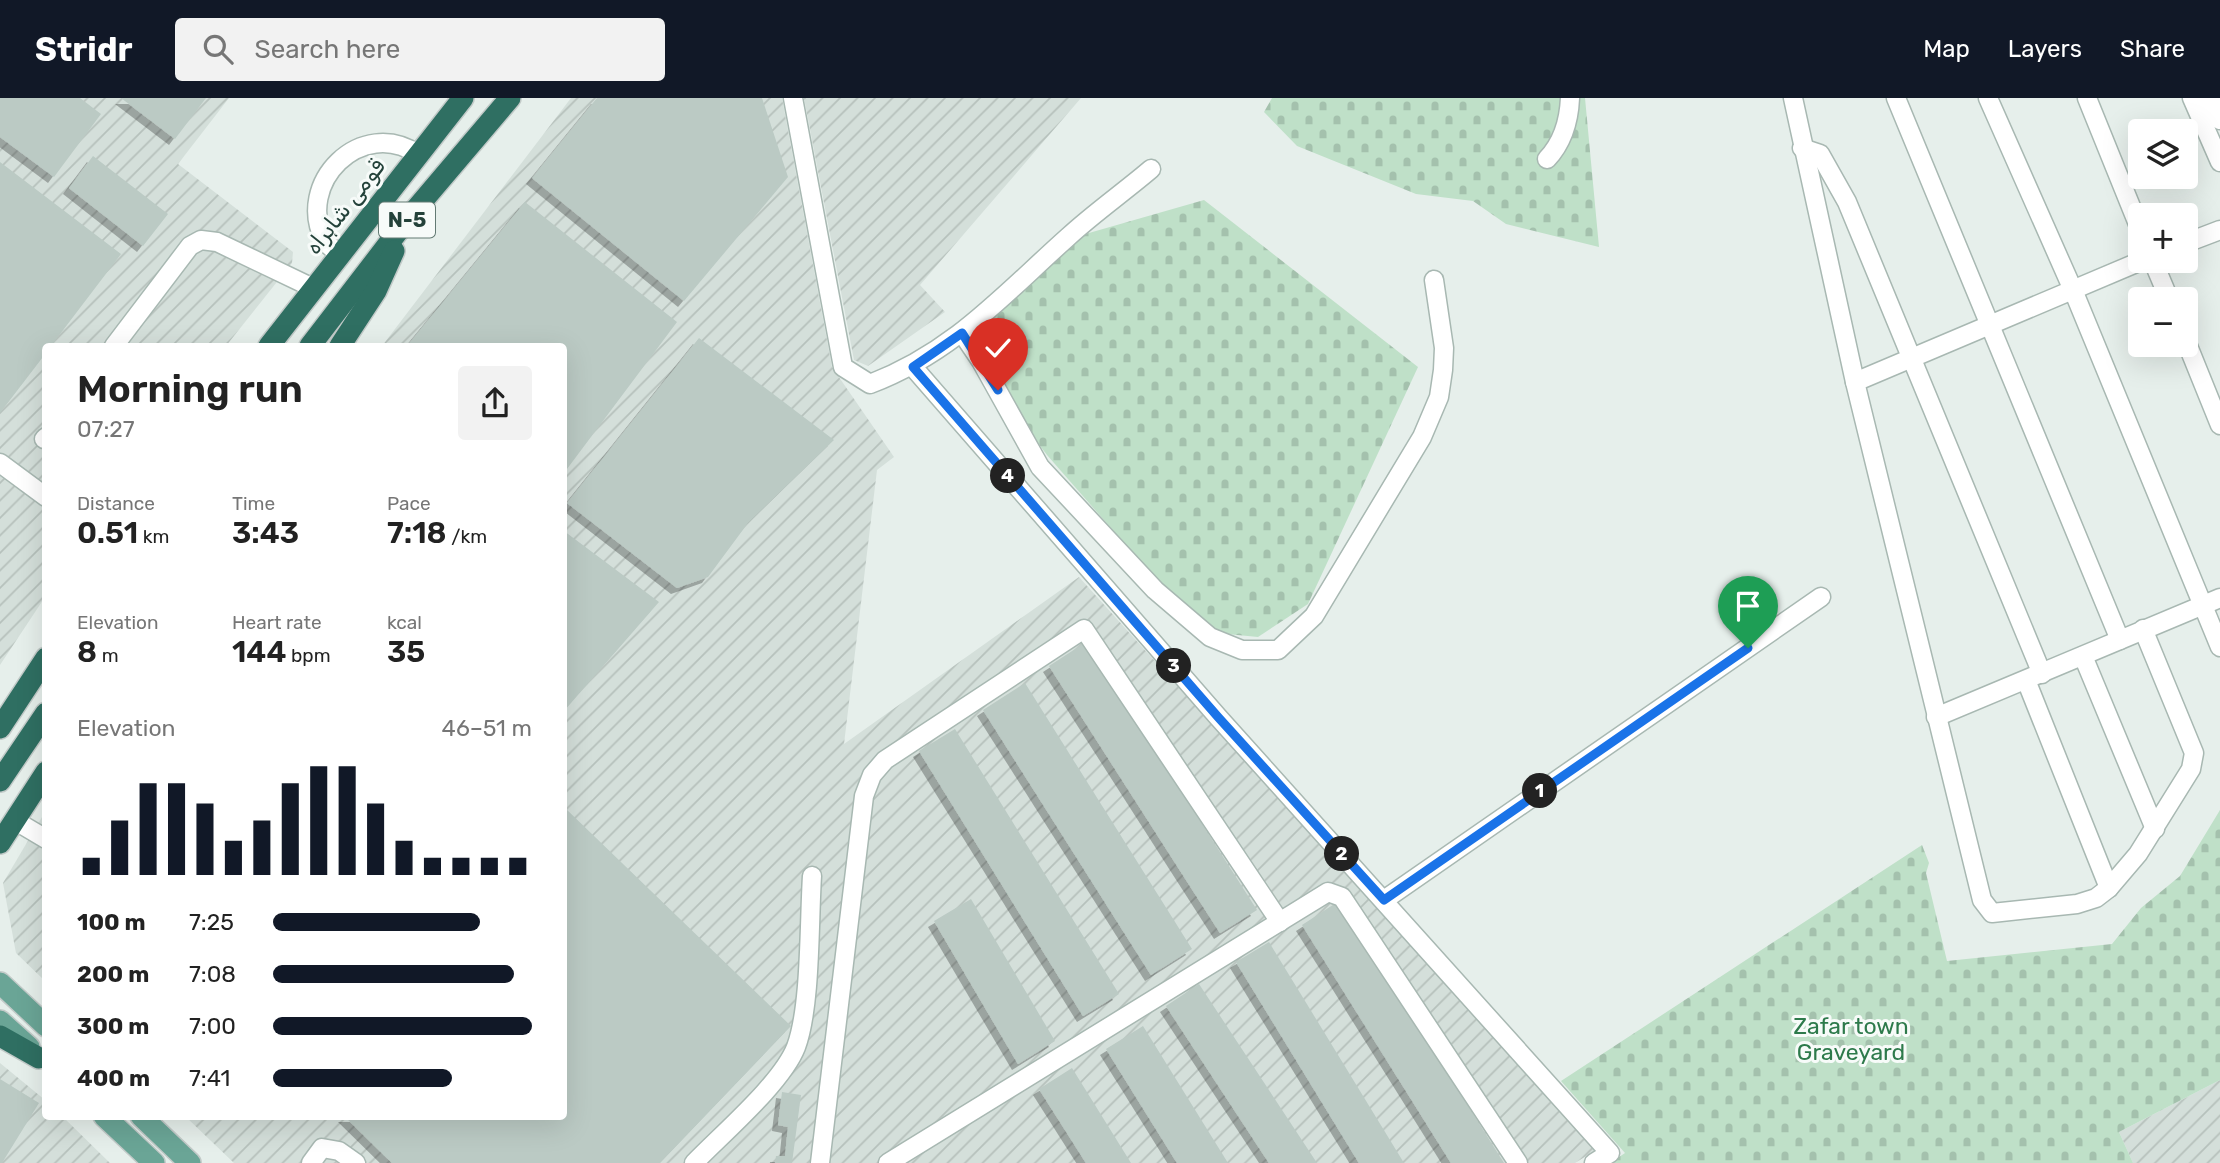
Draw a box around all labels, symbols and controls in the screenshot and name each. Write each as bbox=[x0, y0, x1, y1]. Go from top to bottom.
search box bbox=[175, 18, 665, 81]
text: Stridr bbox=[35, 30, 133, 69]
icon: search bbox=[199, 30, 237, 68]
text: Search here bbox=[255, 34, 400, 65]
text: Map bbox=[1923, 35, 1970, 63]
text: Layers bbox=[2008, 35, 2082, 63]
text: Share bbox=[2120, 35, 2185, 63]
map controls bbox=[2128, 119, 2198, 357]
button: layers bbox=[2128, 119, 2198, 189]
street label: قومی شاہراہ bbox=[299, 153, 391, 259]
road number: N-5 bbox=[379, 202, 435, 238]
button: + bbox=[2128, 203, 2198, 273]
button: − bbox=[2128, 287, 2198, 357]
pin bbox=[968, 318, 1028, 390]
icon: check bbox=[979, 329, 1017, 367]
text: Morning run bbox=[77, 366, 303, 412]
button: share bbox=[458, 366, 532, 440]
text: 07:27 bbox=[77, 415, 135, 443]
pin: 4 bbox=[990, 458, 1026, 494]
text: 4 bbox=[1001, 464, 1014, 487]
text: Distance bbox=[77, 492, 155, 515]
text: Time bbox=[232, 492, 275, 515]
text: Pace bbox=[387, 492, 431, 515]
text: 0.51 bbox=[77, 515, 138, 551]
text: 3:43 bbox=[232, 515, 299, 551]
text: 7:18 bbox=[387, 515, 447, 551]
text: km bbox=[138, 525, 169, 548]
text: /km bbox=[447, 525, 487, 548]
pin bbox=[1718, 576, 1778, 648]
icon: arrive bbox=[1729, 587, 1767, 625]
text: Elevation bbox=[77, 611, 158, 634]
text: Heart rate bbox=[232, 611, 322, 634]
text: kcal bbox=[387, 611, 422, 634]
text: 8 bbox=[77, 634, 97, 670]
text: 144 bbox=[232, 634, 286, 670]
text: 35 bbox=[387, 634, 425, 670]
text: m bbox=[97, 644, 119, 667]
text: bpm bbox=[286, 644, 331, 667]
pin: 3 bbox=[1156, 648, 1192, 684]
text: 3 bbox=[1167, 654, 1180, 677]
text: Elevation bbox=[77, 714, 176, 742]
text: 46–51 m bbox=[442, 714, 532, 742]
pin: 1 bbox=[1522, 774, 1558, 808]
text: 1 bbox=[1535, 779, 1544, 802]
pin: 2 bbox=[1324, 836, 1360, 872]
text: 2 bbox=[1335, 842, 1348, 865]
text: 100 m bbox=[77, 908, 146, 936]
text: 7:25 bbox=[189, 908, 234, 936]
text: 200 m bbox=[77, 960, 149, 988]
text: 7:08 bbox=[189, 960, 236, 988]
text: 300 m bbox=[77, 1012, 149, 1040]
text: 7:00 bbox=[189, 1012, 236, 1040]
park label: Zafar town Graveyard bbox=[1793, 1012, 1909, 1066]
text: 400 m bbox=[77, 1064, 150, 1092]
text: 7:41 bbox=[189, 1064, 230, 1092]

